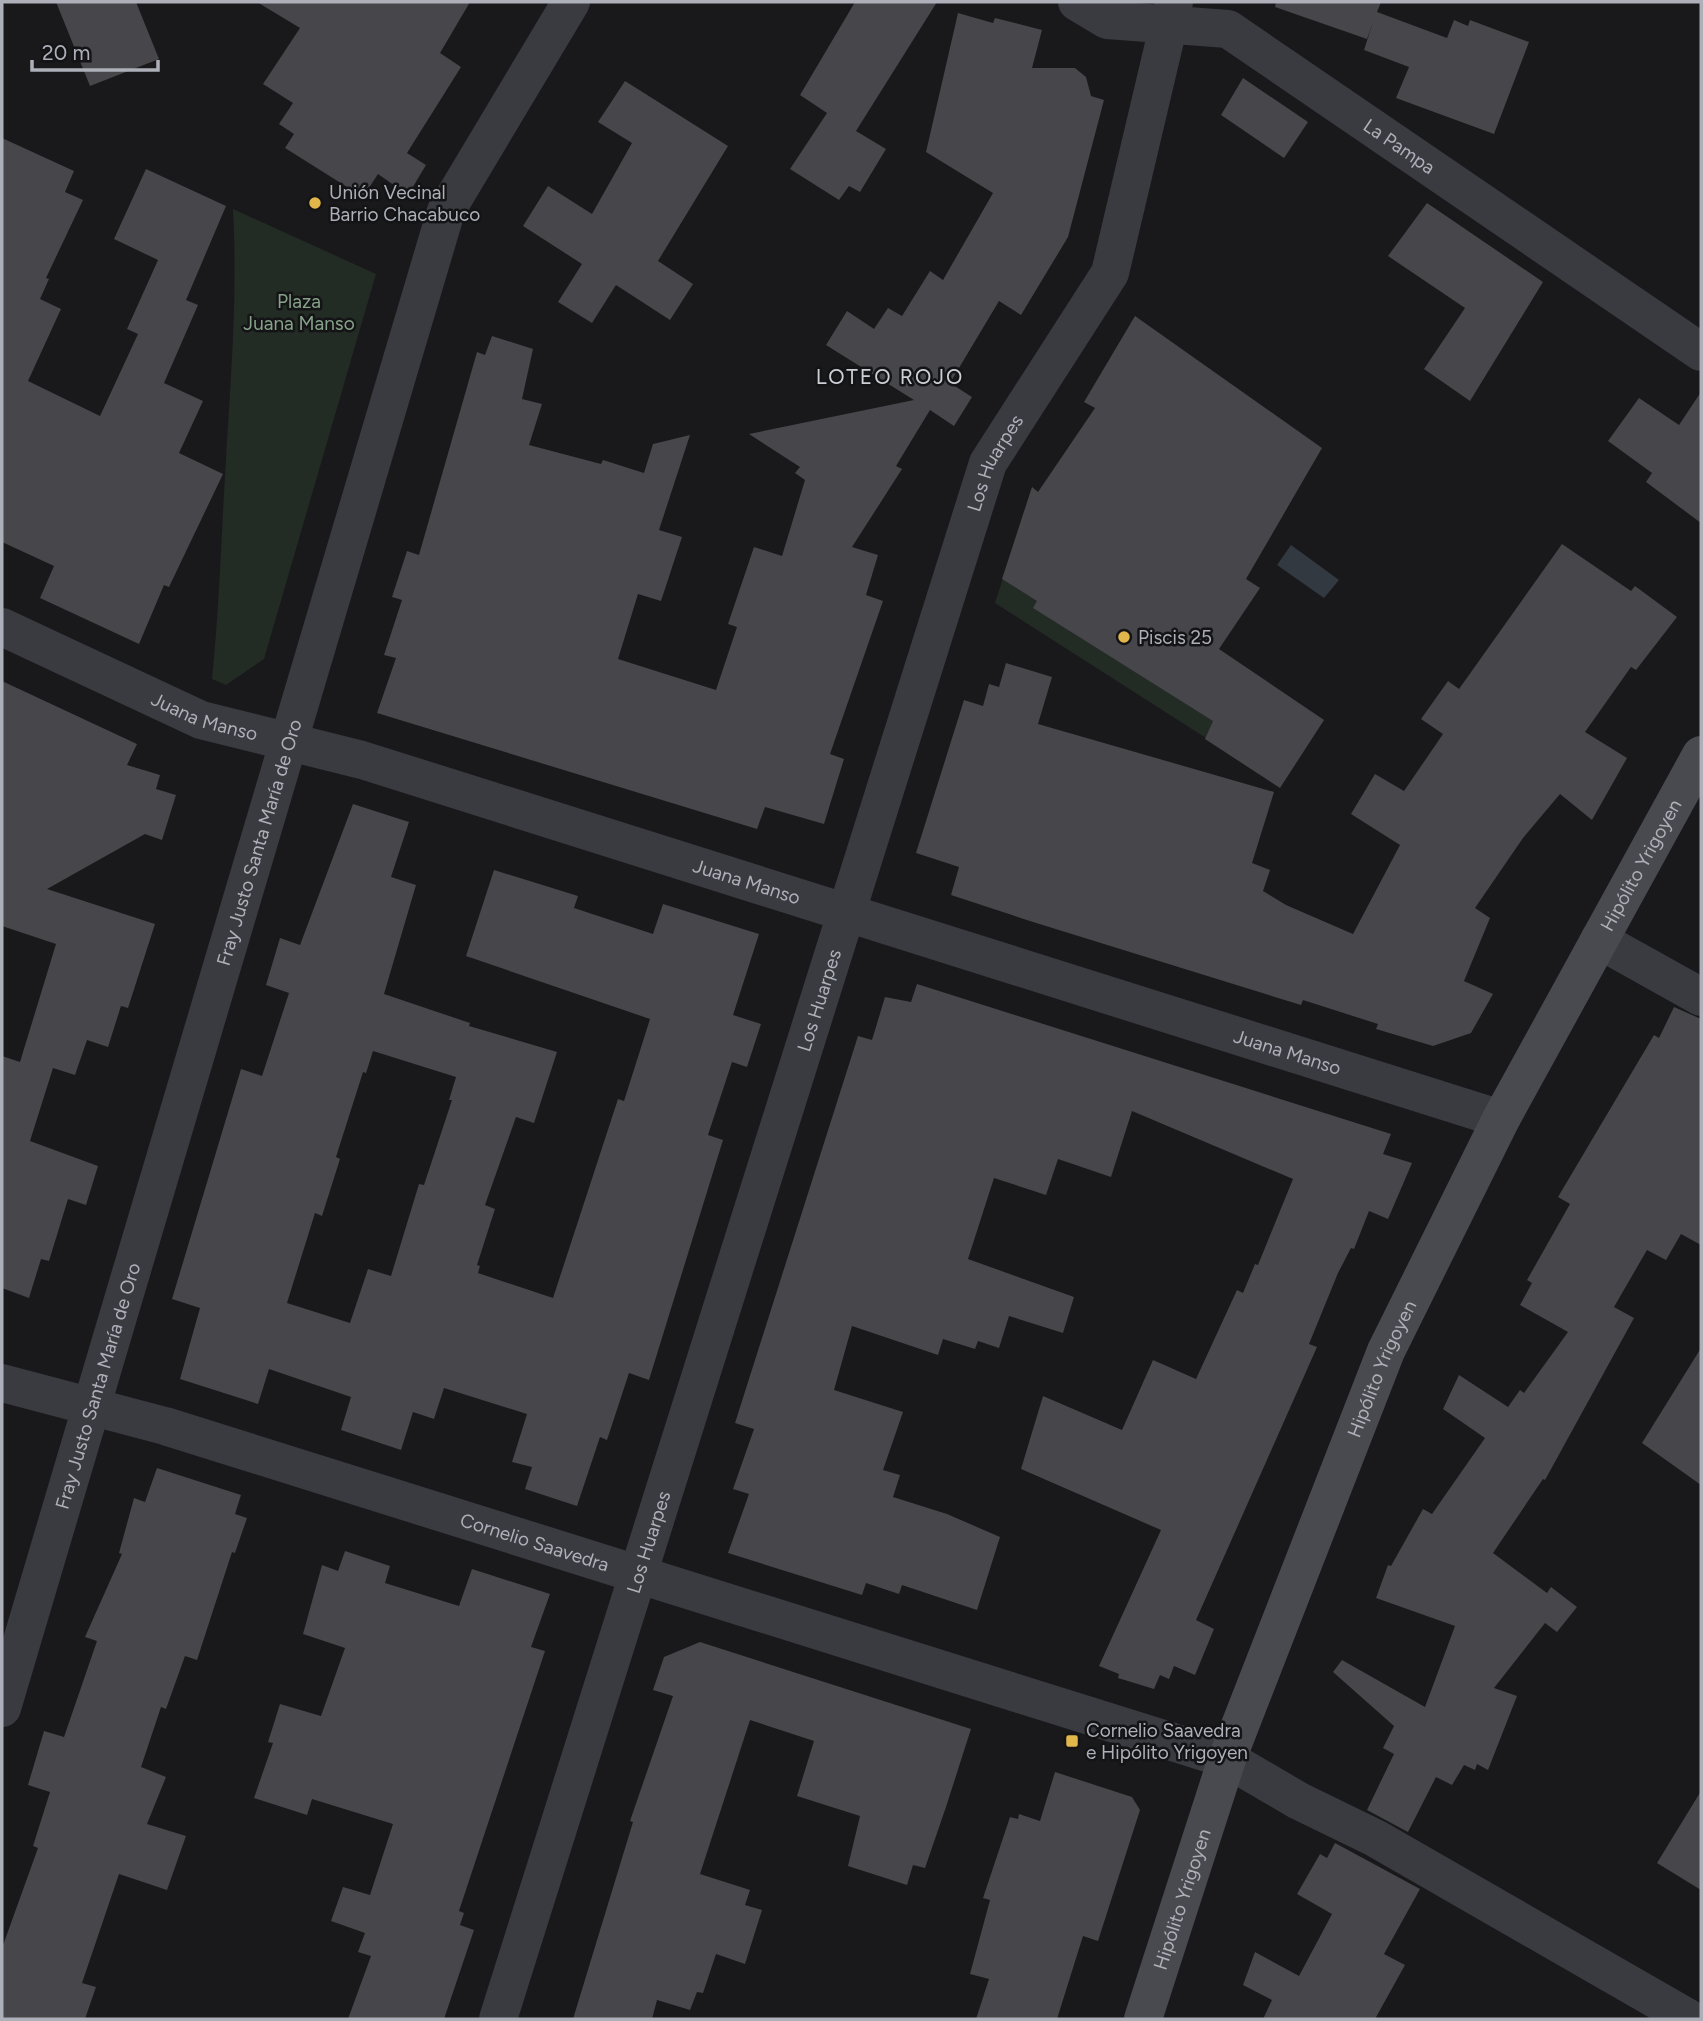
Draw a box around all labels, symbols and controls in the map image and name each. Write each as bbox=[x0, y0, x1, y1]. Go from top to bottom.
scale bar bbox=[32, 28, 158, 72]
text: 20 m bbox=[42, 40, 90, 65]
street label: La Pampa bbox=[1359, 114, 1440, 179]
place label: Unión Vecinal Barrio Chacabuco bbox=[329, 181, 480, 226]
marker: Unión Vecinal Barrio Chacabuco bbox=[307, 195, 323, 211]
park label: Plaza Juana Manso bbox=[243, 290, 355, 335]
district label: LOTEO ROJO bbox=[816, 364, 964, 389]
street label: Los Huarpes bbox=[962, 410, 1028, 514]
place label: Piscis 25 bbox=[1138, 626, 1212, 649]
marker: Piscis 25 bbox=[1116, 629, 1132, 645]
street label: Juana Manso bbox=[148, 687, 260, 745]
street label: Fray Justo Santa María de Oro bbox=[211, 716, 306, 968]
street label: Hipólito Yrigoyen bbox=[1595, 795, 1686, 935]
street label: Juana Manso bbox=[690, 854, 803, 909]
street label: Los Huarpes bbox=[792, 946, 846, 1054]
street label: Juana Manso bbox=[1231, 1024, 1344, 1079]
street label: Fray Justo Santa María de Oro bbox=[50, 1260, 145, 1512]
street label: Hipólito Yrigoyen bbox=[1342, 1296, 1421, 1441]
street label: Los Huarpes bbox=[621, 1488, 675, 1596]
street label: Cornelio Saavedra bbox=[457, 1508, 612, 1576]
place label: Cornelio Saavedra e Hipólito Yrigoyen bbox=[1086, 1719, 1248, 1764]
marker: Cornelio Saavedra e Hipólito Yrigoyen bbox=[1064, 1733, 1080, 1749]
street label: Hipólito Yrigoyen bbox=[1148, 1826, 1215, 1973]

